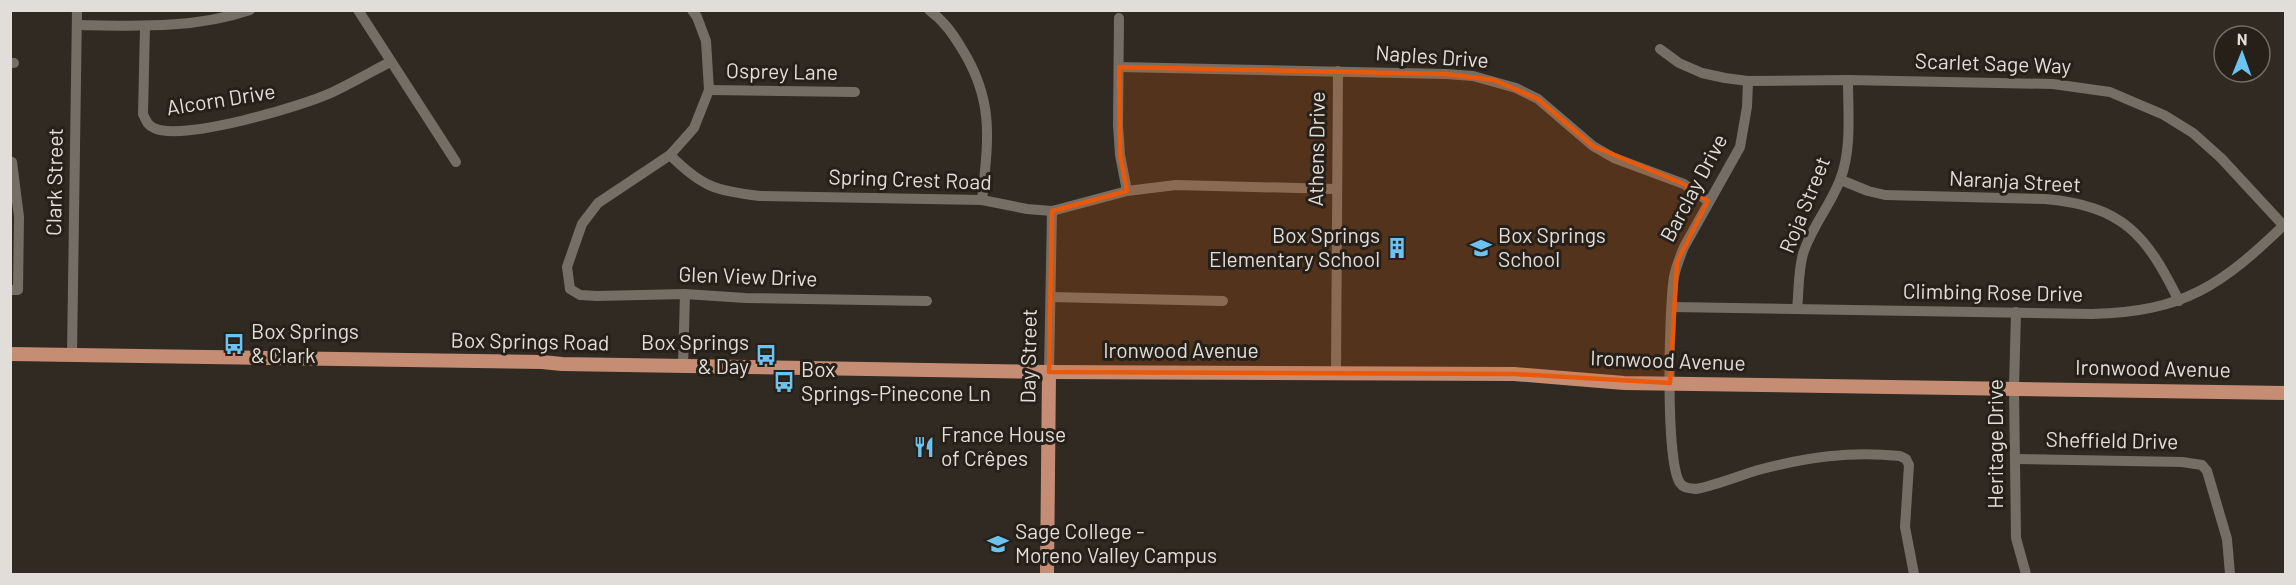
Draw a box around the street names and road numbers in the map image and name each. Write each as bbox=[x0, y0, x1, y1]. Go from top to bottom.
street label: Naples Drive bbox=[1375, 39, 1490, 72]
street label: Scarlet Sage Way bbox=[1914, 47, 2072, 78]
street label: Osprey Lane bbox=[726, 57, 838, 84]
street label: Alcorn Drive bbox=[165, 78, 277, 119]
street label: Athens Drive bbox=[1302, 91, 1329, 207]
street label: Clark Street bbox=[40, 128, 67, 236]
street label: Barclay Drive bbox=[1654, 129, 1731, 245]
street label: Roja Street bbox=[1773, 153, 1834, 256]
street label: Spring Crest Road bbox=[828, 163, 992, 194]
street label: Naranja Street bbox=[1949, 165, 2082, 196]
street label: Glen View Drive bbox=[678, 261, 818, 290]
street label: Climbing Rose Drive bbox=[1903, 277, 2083, 306]
street label: Day Street bbox=[1014, 308, 1041, 404]
street label: Box Springs Road bbox=[451, 327, 610, 354]
street label: Ironwood Avenue bbox=[1103, 337, 1259, 362]
street label: Ironwood Avenue bbox=[1590, 344, 1746, 375]
street label: Ironwood Avenue bbox=[2075, 354, 2231, 381]
street label: Heritage Drive bbox=[1982, 379, 2007, 509]
street label: Sheffield Drive bbox=[2045, 426, 2179, 453]

